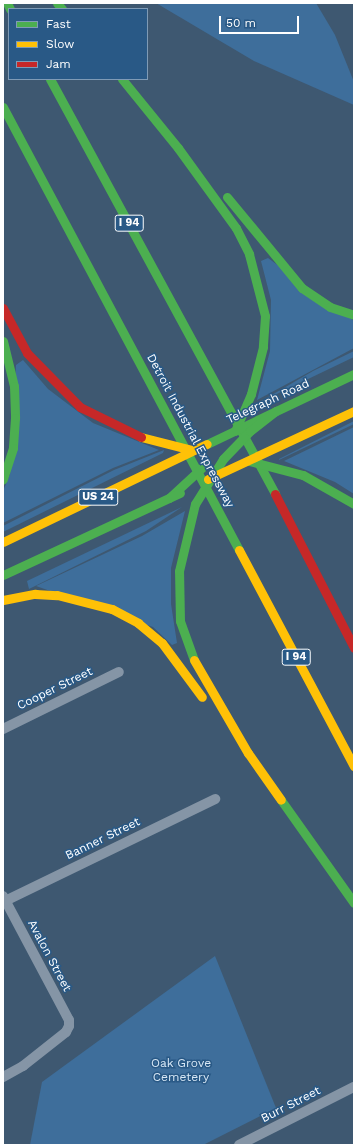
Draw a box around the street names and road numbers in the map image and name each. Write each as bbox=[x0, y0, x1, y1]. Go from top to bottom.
road number: I 94 bbox=[114, 214, 144, 232]
street label: Detroit Industrial Expressway bbox=[143, 351, 237, 511]
street label: Telegraph Road bbox=[224, 377, 312, 427]
road number: US 24 bbox=[78, 488, 118, 506]
road number: I 94 bbox=[281, 648, 311, 666]
street label: Cooper Street bbox=[15, 665, 95, 713]
street label: Banner Street bbox=[63, 815, 143, 863]
street label: Avalon Street bbox=[24, 918, 74, 994]
street label: Burr Street bbox=[259, 1084, 323, 1126]

